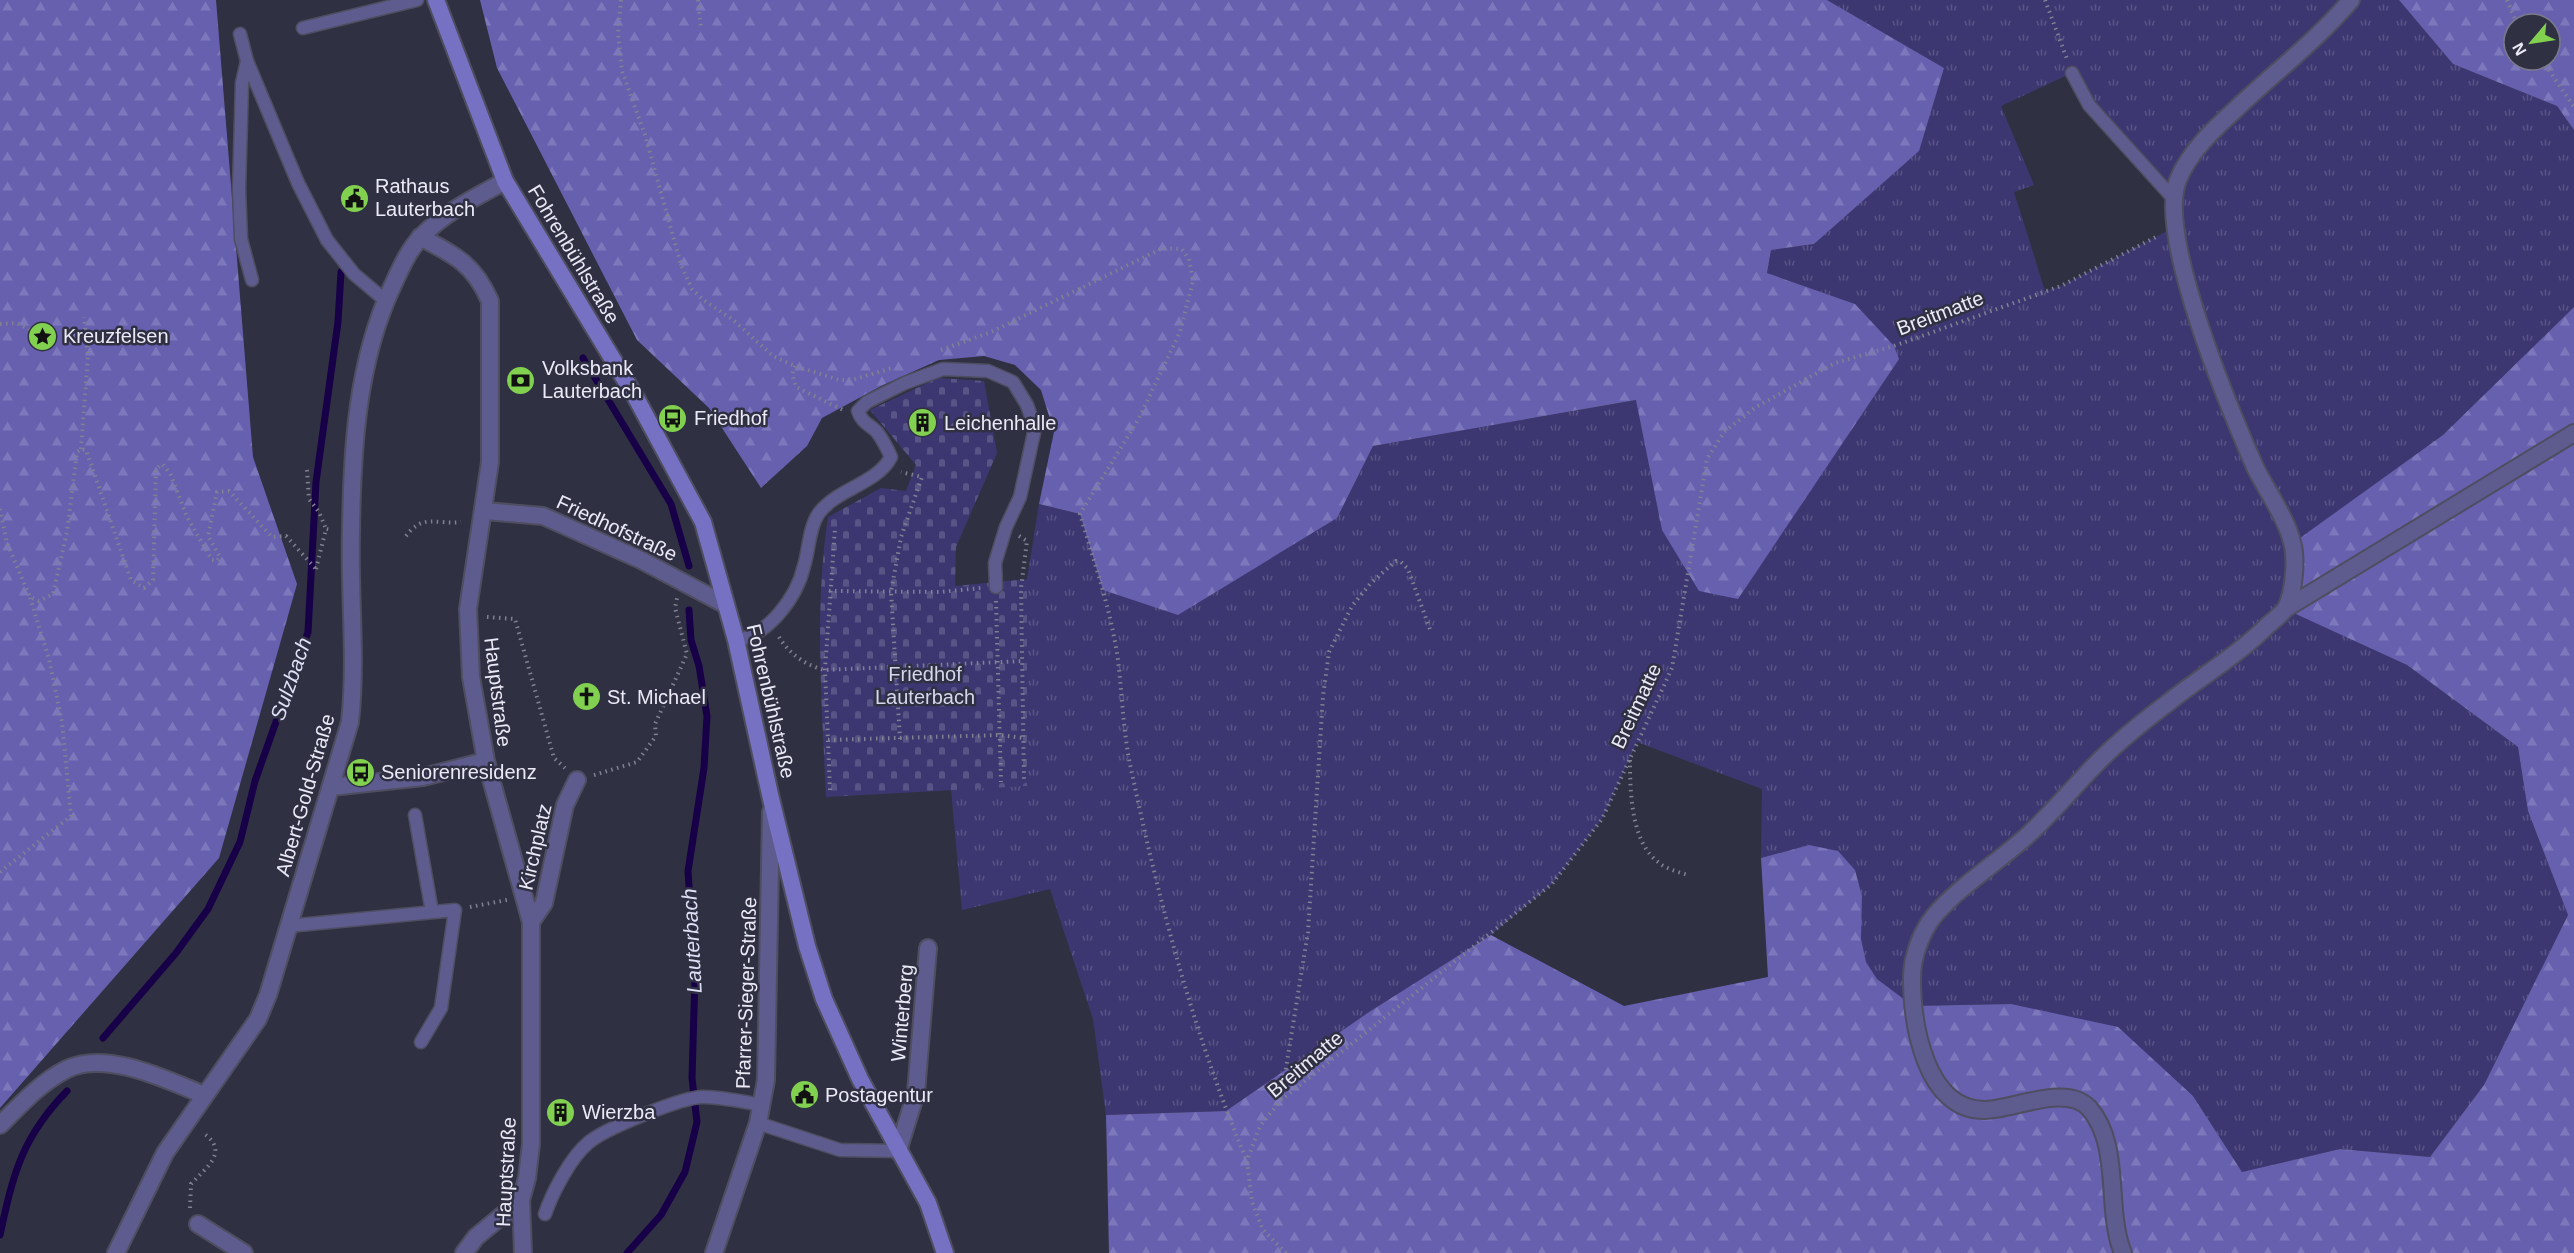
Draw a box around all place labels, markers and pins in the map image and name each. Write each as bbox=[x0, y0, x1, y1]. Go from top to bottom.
place label: Rathaus Lauterbach bbox=[375, 175, 475, 220]
public building icon: Rathaus Lauterbach bbox=[338, 182, 370, 214]
place icon: Kreuzfelsen bbox=[26, 320, 58, 352]
place label: Kreuzfelsen bbox=[63, 325, 169, 347]
place label: Volksbank Lauterbach bbox=[542, 357, 642, 402]
bank icon: Volksbank Lauterbach bbox=[505, 364, 537, 396]
bus stop icon: Friedhof bbox=[657, 402, 689, 434]
place label: Friedhof bbox=[694, 407, 768, 429]
building icon: Leichenhalle bbox=[907, 407, 939, 439]
place label: Leichenhalle bbox=[944, 412, 1056, 434]
church icon: St. Michael bbox=[570, 681, 602, 713]
place label: St. Michael bbox=[607, 686, 706, 708]
bus stop icon: Seniorenresidenz bbox=[344, 756, 376, 788]
place label: Seniorenresidenz bbox=[381, 761, 537, 783]
public building icon: Postagentur bbox=[788, 1079, 820, 1111]
place label: Postagentur bbox=[825, 1084, 933, 1106]
building icon: Wierzba bbox=[545, 1096, 577, 1128]
place label: Wierzba bbox=[582, 1101, 656, 1123]

